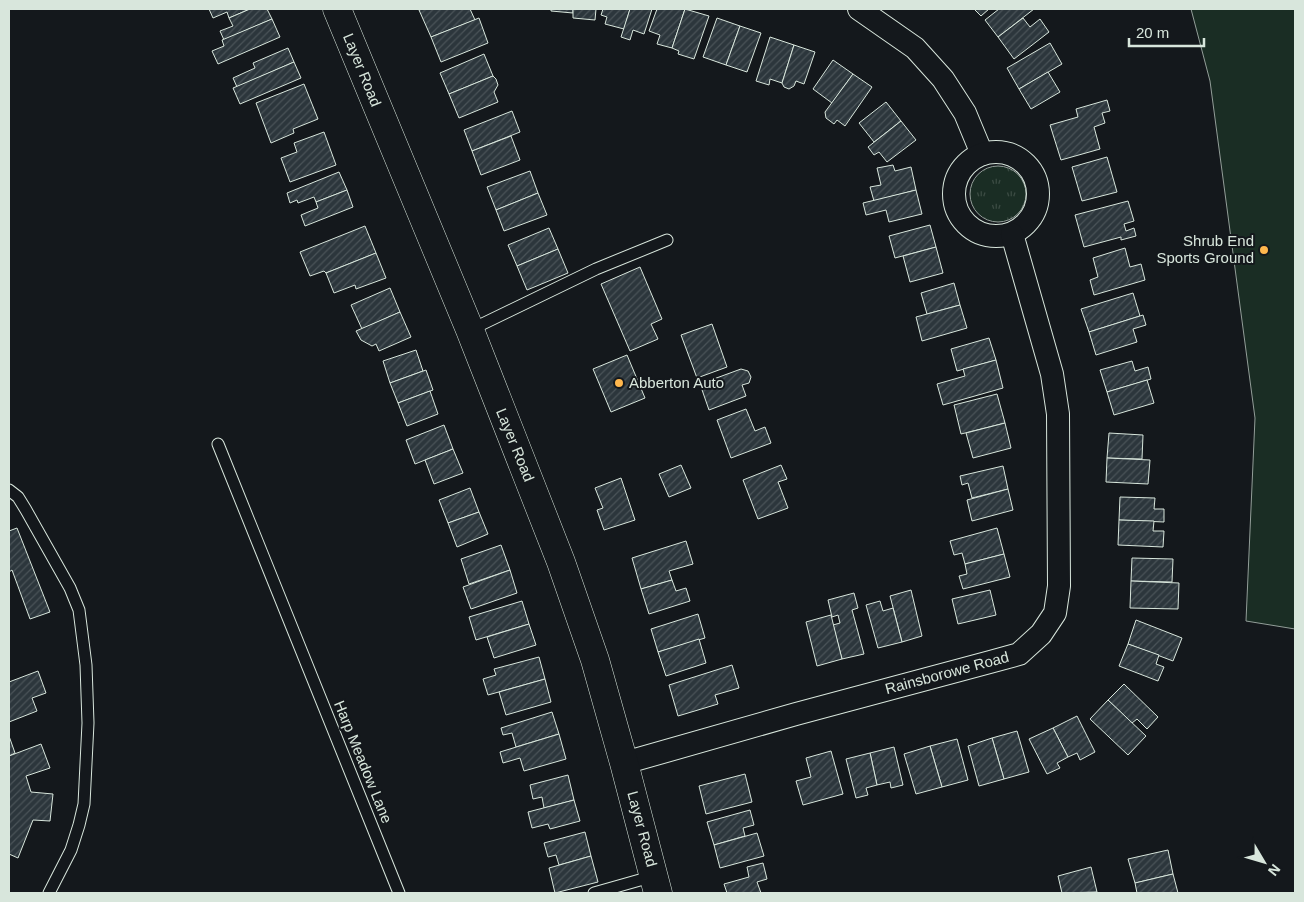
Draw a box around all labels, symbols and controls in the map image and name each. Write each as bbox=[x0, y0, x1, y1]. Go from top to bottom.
scale bar bbox=[1129, 15, 1204, 47]
text: 20 m bbox=[1136, 24, 1169, 41]
street label: Layer Road bbox=[340, 31, 385, 109]
place label: Shrub End Sports Ground bbox=[1156, 232, 1254, 266]
marker: Shrub End Sports Ground bbox=[1258, 244, 1270, 256]
place label: Abberton Auto bbox=[629, 374, 724, 391]
marker: Abberton Auto bbox=[613, 377, 625, 389]
street label: Layer Road bbox=[493, 406, 538, 484]
street label: Rainsborowe Road bbox=[883, 648, 1011, 697]
street label: Harp Meadow Lane bbox=[331, 698, 396, 826]
street label: Layer Road bbox=[624, 789, 661, 869]
north arrow bbox=[1239, 837, 1289, 887]
text: N bbox=[1265, 861, 1284, 879]

